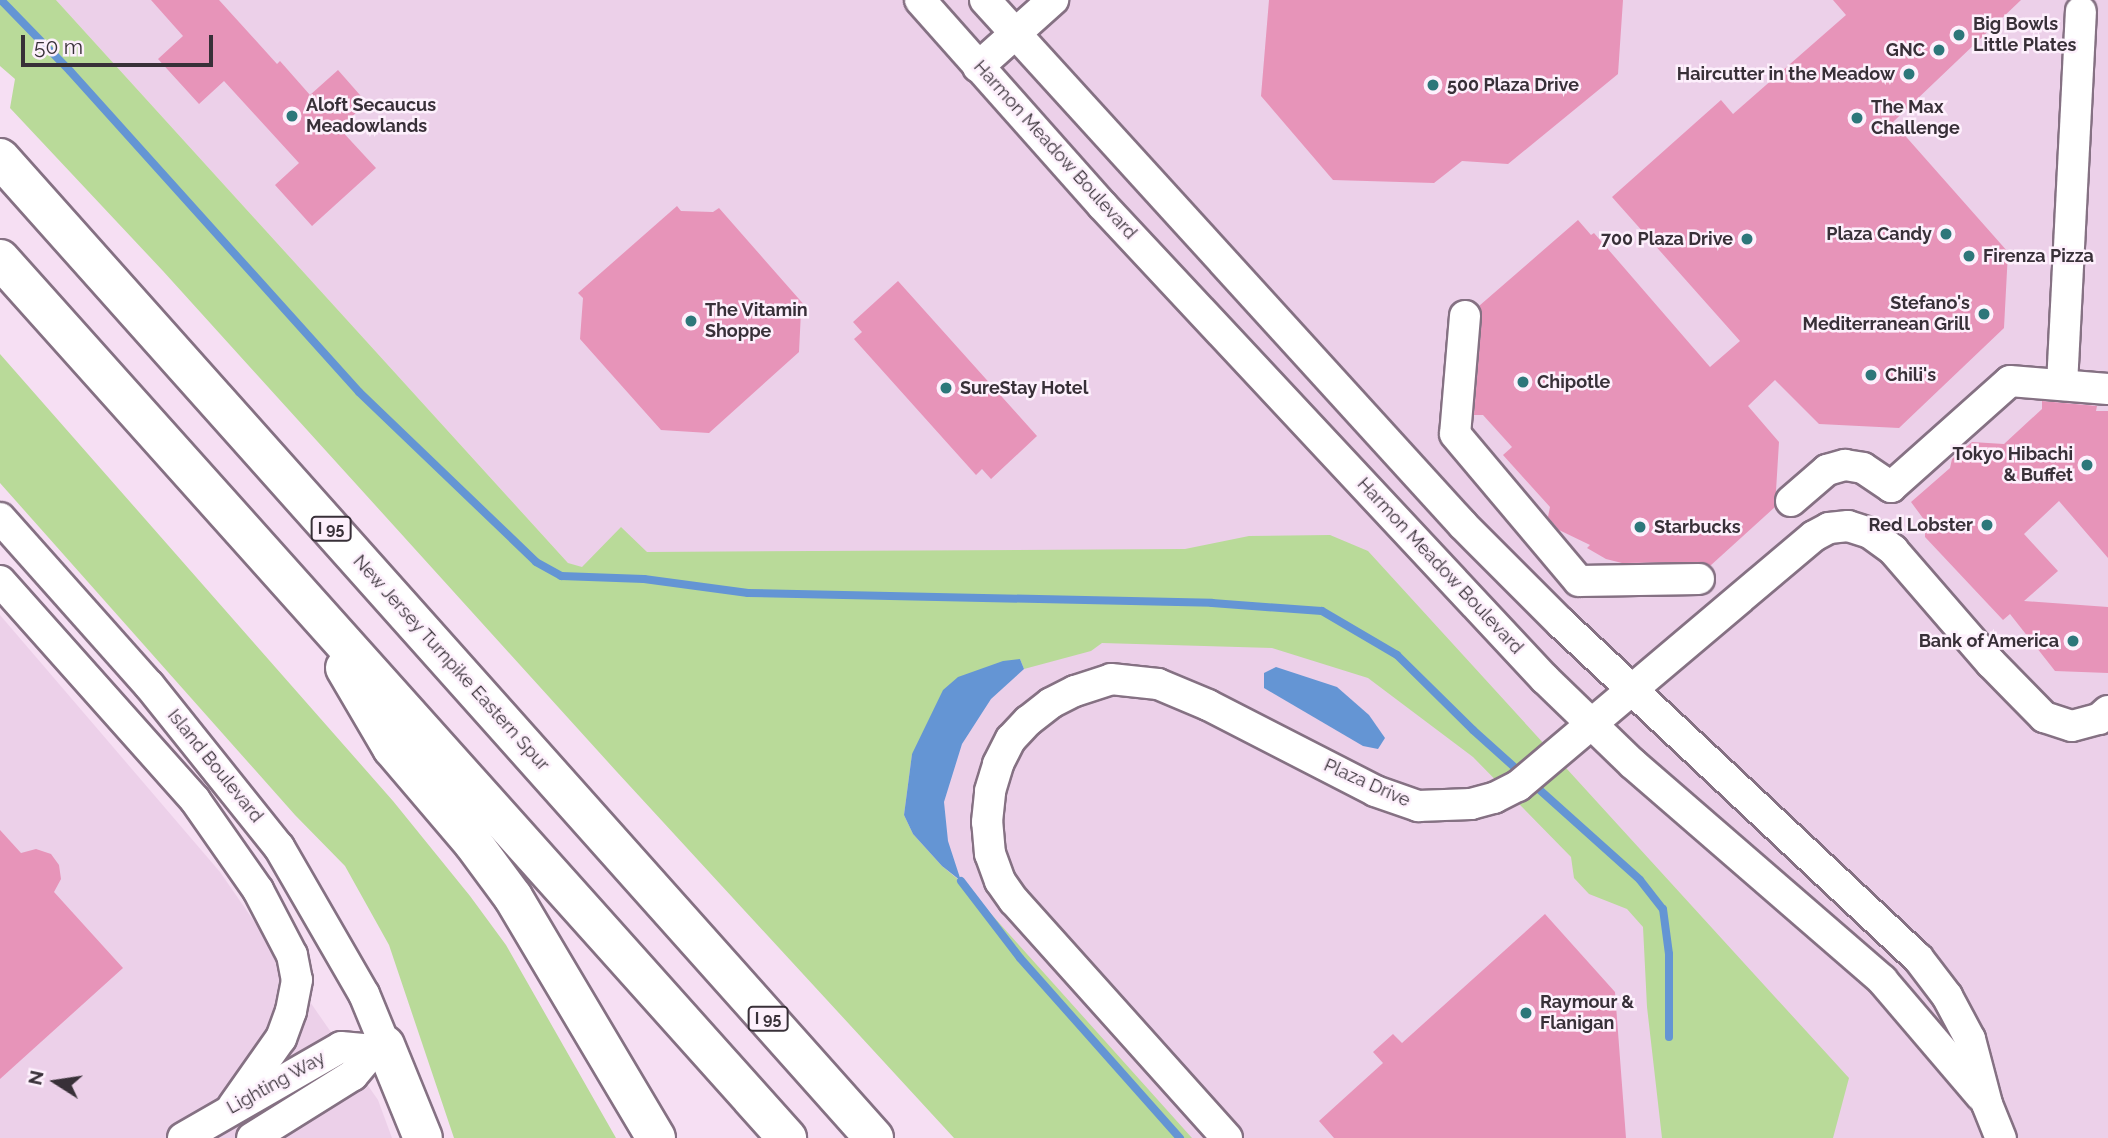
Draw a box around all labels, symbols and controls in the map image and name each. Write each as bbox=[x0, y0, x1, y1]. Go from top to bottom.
place label: Big Bowls Little Plates bbox=[1973, 14, 2076, 56]
scale bar bbox=[24, 21, 217, 65]
marker: Big Bowls Little Plates bbox=[1951, 27, 1967, 43]
text: 50 m bbox=[34, 34, 83, 59]
place label: GNC bbox=[1886, 39, 1925, 61]
marker: GNC bbox=[1931, 42, 1947, 58]
street label: Harmon Meadow Boulevard bbox=[969, 56, 1141, 244]
place label: Haircutter in the Meadow bbox=[1676, 63, 1895, 85]
marker: Haircutter in the Meadow bbox=[1901, 66, 1917, 82]
place label: 500 Plaza Drive bbox=[1447, 74, 1579, 96]
marker: 500 Plaza Drive bbox=[1425, 77, 1441, 93]
place label: Aloft Secaucus Meadowlands bbox=[306, 95, 436, 138]
place label: The Max Challenge bbox=[1871, 97, 1960, 140]
marker: Aloft Secaucus Meadowlands bbox=[284, 108, 300, 124]
marker: The Max Challenge bbox=[1849, 110, 1865, 126]
place label: Plaza Candy bbox=[1826, 223, 1932, 245]
marker: Plaza Candy bbox=[1938, 226, 1954, 242]
place label: 700 Plaza Drive bbox=[1601, 228, 1733, 250]
marker: 700 Plaza Drive bbox=[1739, 231, 1755, 247]
place label: Firenza Pizza bbox=[1983, 245, 2094, 267]
marker: Firenza Pizza bbox=[1961, 248, 1977, 264]
place label: Stefano's Mediterranean Grill bbox=[1803, 293, 1970, 336]
place label: The Vitamin Shoppe bbox=[705, 300, 808, 342]
marker: Stefano's Mediterranean Grill bbox=[1976, 306, 1992, 322]
marker: The Vitamin Shoppe bbox=[683, 313, 699, 329]
place label: Chili's bbox=[1885, 364, 1936, 386]
marker: Chili's bbox=[1863, 367, 1879, 383]
place label: Chipotle bbox=[1537, 371, 1610, 393]
marker: Chipotle bbox=[1515, 374, 1531, 390]
place label: SureStay Hotel bbox=[960, 377, 1089, 399]
marker: SureStay Hotel bbox=[938, 380, 954, 396]
place label: Tokyo Hibachi & Buffet bbox=[1953, 444, 2073, 486]
marker: Tokyo Hibachi & Buffet bbox=[2079, 457, 2095, 473]
street label: Harmon Meadow Boulevard bbox=[1352, 473, 1528, 659]
place label: Red Lobster bbox=[1868, 514, 1973, 536]
road number: I 95 bbox=[310, 516, 352, 542]
place label: Starbucks bbox=[1654, 516, 1741, 538]
marker: Red Lobster bbox=[1979, 517, 1995, 533]
marker: Starbucks bbox=[1632, 519, 1648, 535]
street label: New Jersey Turnpike Eastern Spur bbox=[348, 550, 554, 776]
place label: Bank of America bbox=[1918, 630, 2059, 652]
marker: Bank of America bbox=[2065, 633, 2081, 649]
street label: Island Boulevard bbox=[163, 705, 267, 827]
street label: Plaza Drive bbox=[1321, 754, 1413, 812]
place label: Raymour & Flanigan bbox=[1540, 992, 1635, 1034]
marker: Raymour & Flanigan bbox=[1518, 1005, 1534, 1021]
road number: I 95 bbox=[747, 1007, 789, 1032]
north arrow bbox=[21, 1047, 91, 1117]
street label: Lighting Way bbox=[223, 1047, 329, 1119]
text: N bbox=[23, 1068, 48, 1087]

